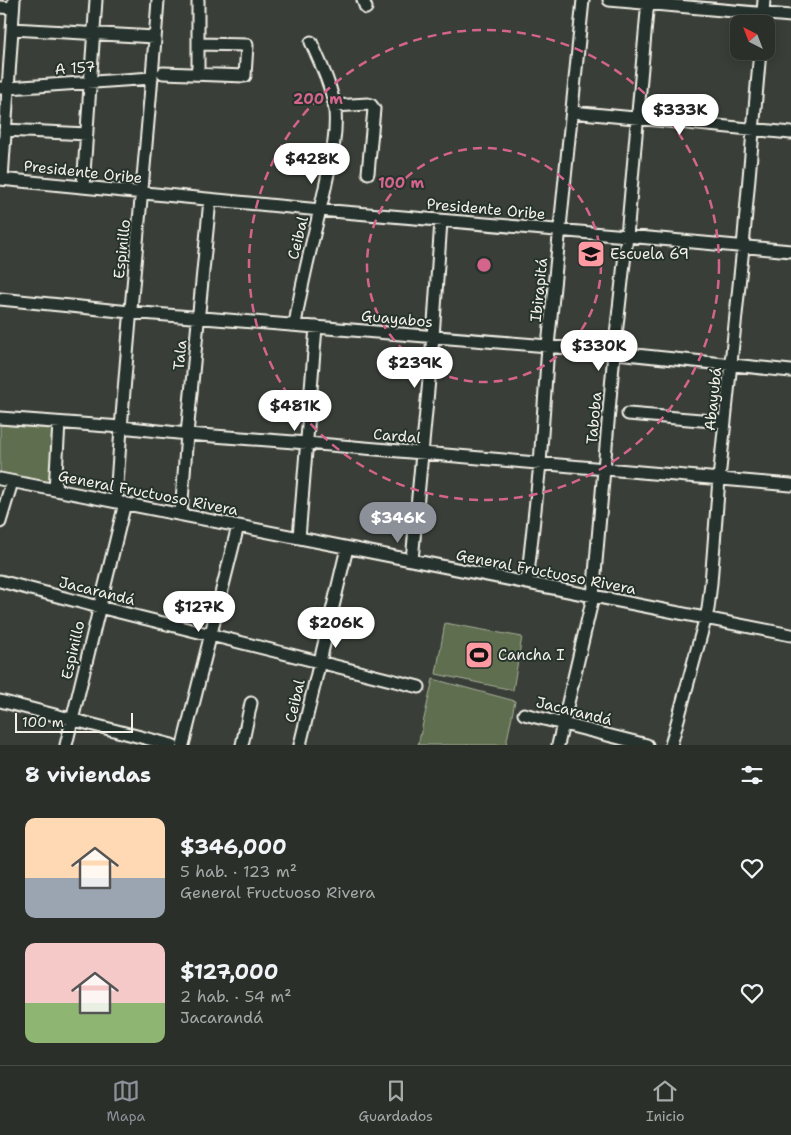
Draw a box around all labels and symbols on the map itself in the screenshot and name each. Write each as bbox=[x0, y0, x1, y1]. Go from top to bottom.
north arrow bbox=[730, 15, 775, 60]
street label: A 157 bbox=[54, 57, 96, 79]
text: 200 m bbox=[293, 89, 343, 109]
pin: $333K bbox=[645, 94, 715, 136]
pin: $428K bbox=[277, 142, 347, 185]
street label: Presidente Oribe bbox=[23, 156, 143, 188]
text: 100 m bbox=[378, 173, 424, 193]
street label: Presidente Oribe bbox=[426, 194, 546, 224]
street label: Ceibal bbox=[283, 214, 313, 262]
street label: Espinillo bbox=[109, 218, 135, 280]
school or university icon: Escuela 69 bbox=[576, 239, 606, 269]
place label: Escuela 69 bbox=[610, 244, 689, 264]
centre of rings bbox=[475, 256, 493, 274]
street label: Ibirapitá bbox=[526, 256, 552, 323]
street label: Guayabos bbox=[360, 306, 434, 332]
pin: $330K bbox=[564, 330, 634, 372]
street label: Tala bbox=[168, 338, 192, 371]
pin: $239K bbox=[380, 346, 450, 389]
street label: Abayubá bbox=[700, 365, 726, 432]
pin: $481K bbox=[260, 390, 330, 432]
street label: Taboba bbox=[582, 390, 606, 445]
street label: Cardal bbox=[372, 424, 422, 448]
street label: General Fructuoso Rivera bbox=[56, 466, 240, 520]
pin: $346K bbox=[363, 502, 433, 544]
street label: General Fructuoso Rivera bbox=[454, 545, 638, 599]
street label: Jacarandá bbox=[57, 572, 138, 610]
pin: $127K bbox=[164, 590, 234, 633]
pin: $206K bbox=[301, 606, 371, 649]
street label: Espinillo bbox=[57, 619, 89, 681]
sports icon: Cancha I bbox=[464, 640, 494, 670]
place label: Cancha I bbox=[498, 645, 565, 665]
street label: Ceibal bbox=[280, 677, 310, 725]
street label: Jacarandá bbox=[534, 692, 615, 730]
scale bar bbox=[15, 710, 132, 733]

